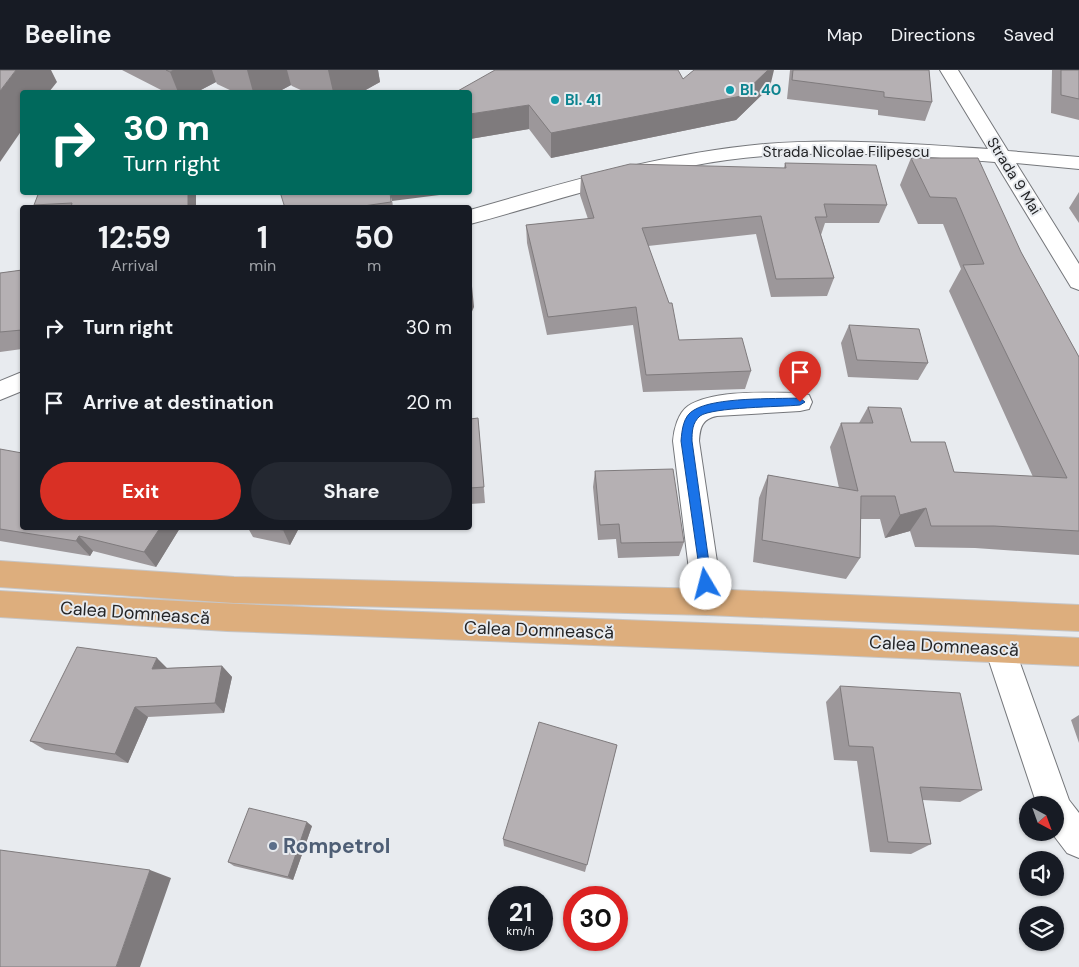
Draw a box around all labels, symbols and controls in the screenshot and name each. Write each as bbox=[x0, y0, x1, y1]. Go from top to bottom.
text: Beeline bbox=[25, 19, 111, 50]
text: Map bbox=[827, 23, 863, 47]
text: Directions bbox=[891, 23, 976, 47]
text: Saved bbox=[1004, 23, 1054, 47]
place label: Bl. 40 bbox=[740, 80, 781, 100]
marker: Bl. 40 bbox=[724, 84, 736, 96]
place label: Bl. 41 bbox=[565, 90, 601, 110]
marker: Bl. 41 bbox=[549, 94, 561, 106]
text: 30 m bbox=[123, 105, 210, 151]
icon: right bbox=[40, 110, 105, 175]
street label: Strada 9 Mai bbox=[982, 134, 1046, 218]
street label: Strada Nicolae Filipescu bbox=[763, 142, 929, 162]
text: Turn right bbox=[123, 149, 220, 178]
text: 12:59 bbox=[98, 218, 171, 257]
text: 1 bbox=[257, 218, 268, 257]
text: 50 bbox=[354, 218, 394, 257]
text: Arrival bbox=[111, 255, 158, 276]
text: min bbox=[249, 255, 276, 276]
text: m bbox=[367, 255, 381, 276]
icon: right bbox=[40, 314, 68, 342]
text: Turn right bbox=[83, 315, 173, 340]
text: 30 m bbox=[406, 315, 452, 340]
pin bbox=[779, 351, 821, 402]
icon: arrive bbox=[786, 358, 814, 386]
icon: arrive bbox=[40, 389, 68, 417]
text: Arrive at destination bbox=[83, 390, 274, 415]
text: 20 m bbox=[406, 390, 452, 415]
button: Exit bbox=[40, 462, 241, 520]
button: Share bbox=[251, 462, 452, 520]
position arrow bbox=[679, 557, 731, 609]
street label: Calea Domnească bbox=[59, 596, 211, 630]
street label: Calea Domnească bbox=[464, 615, 614, 645]
street label: Calea Domnească bbox=[868, 630, 1020, 662]
north arrow bbox=[1019, 796, 1064, 841]
map controls bbox=[1019, 796, 1064, 951]
place label: Rompetrol bbox=[283, 832, 390, 860]
marker: Rompetrol bbox=[267, 840, 279, 852]
button: sound bbox=[1019, 851, 1064, 896]
speed limit sign: 30 bbox=[563, 886, 628, 951]
text: 21 bbox=[509, 896, 532, 929]
button: layers bbox=[1019, 906, 1064, 951]
text: km/h bbox=[506, 923, 535, 939]

